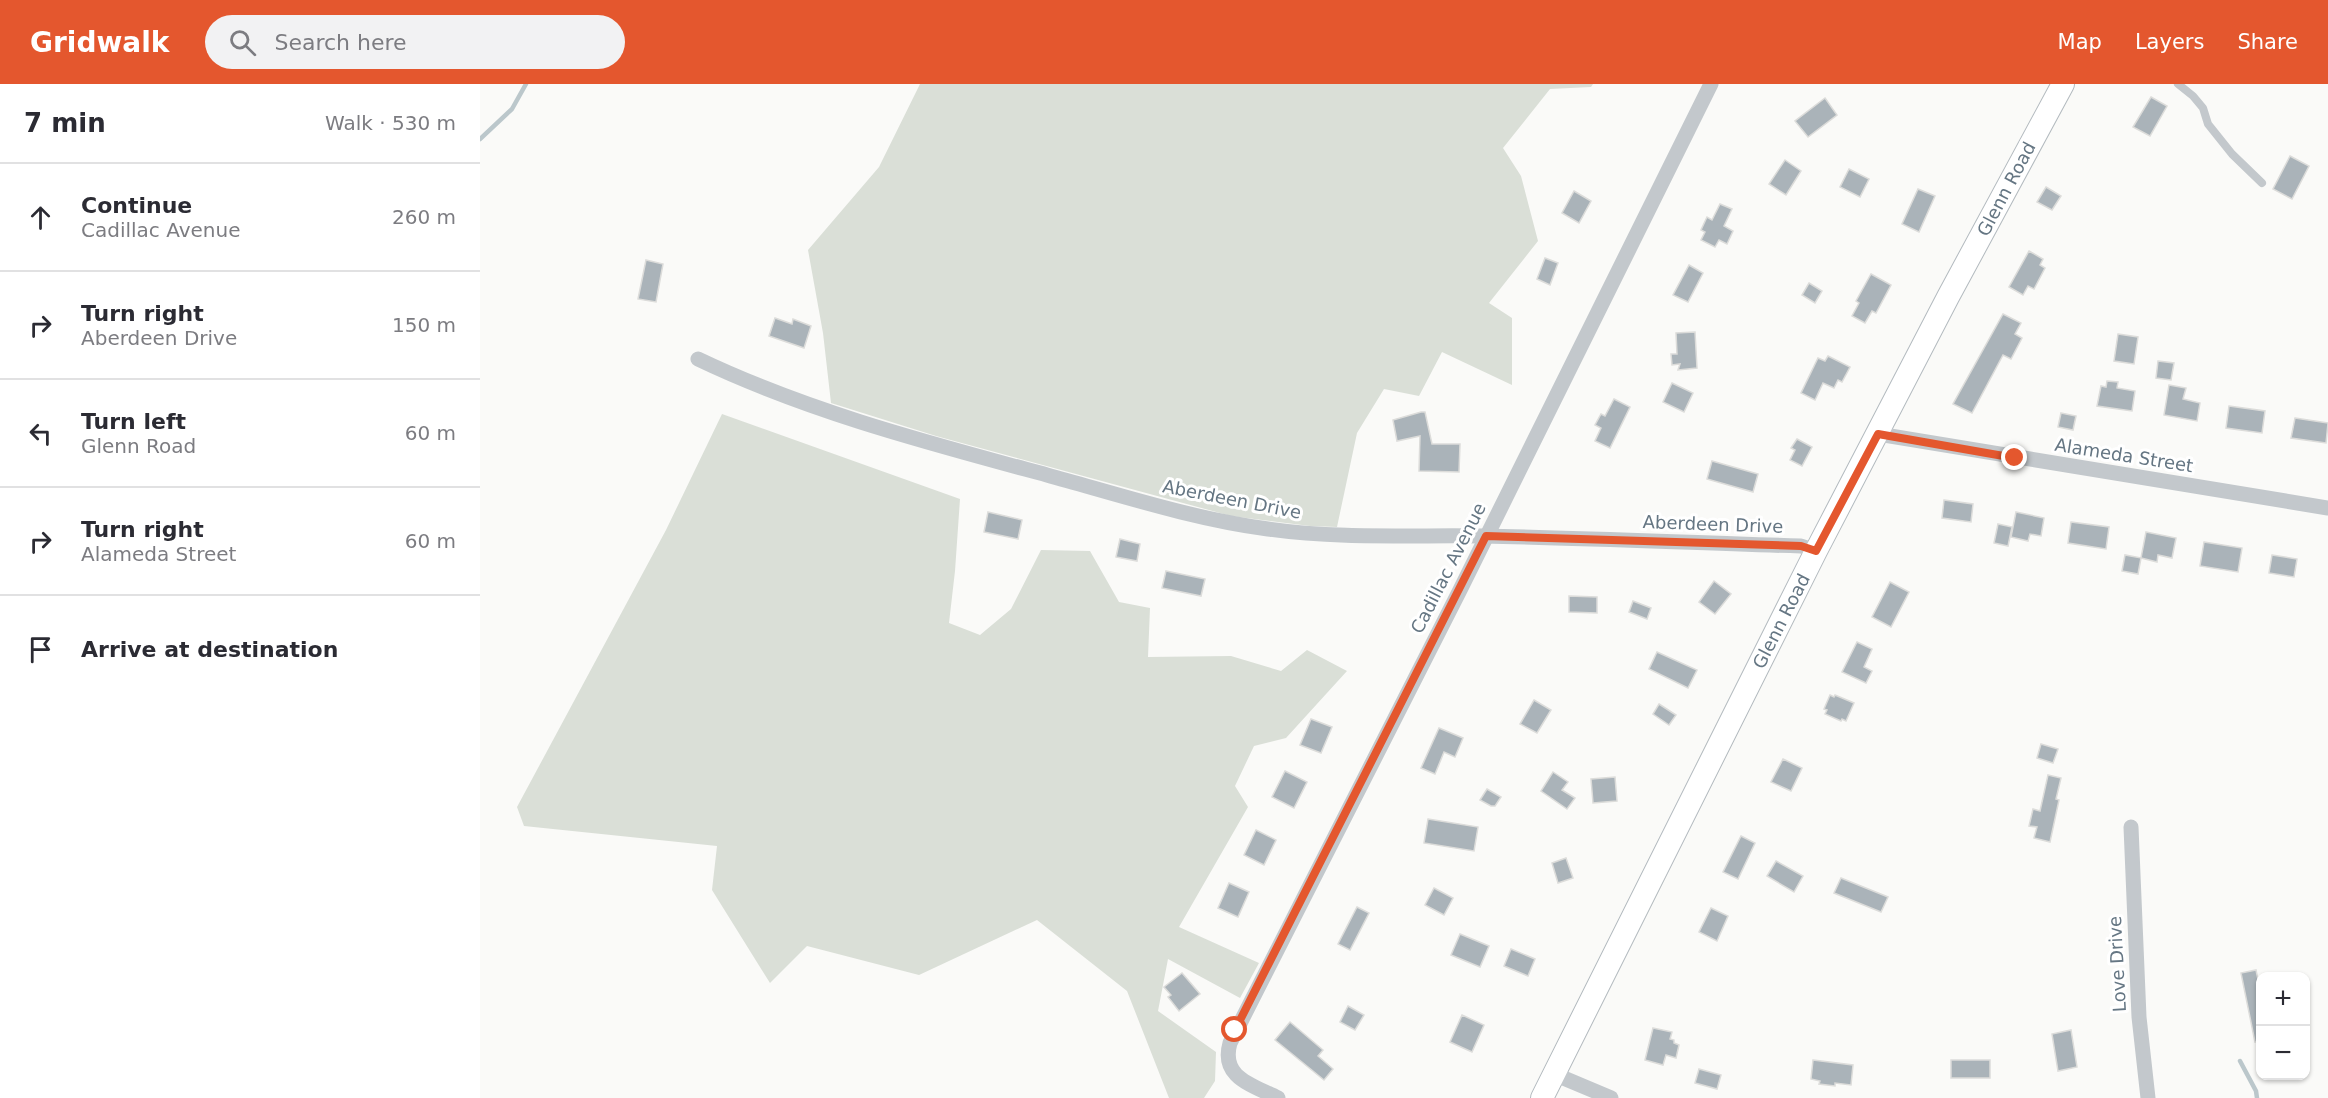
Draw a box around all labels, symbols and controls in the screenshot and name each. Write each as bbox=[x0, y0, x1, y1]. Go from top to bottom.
search box bbox=[205, 15, 625, 69]
text: Gridwalk bbox=[30, 26, 169, 59]
icon: search bbox=[226, 26, 259, 59]
text: Search here bbox=[274, 30, 407, 55]
text: Map bbox=[2058, 30, 2102, 54]
text: Layers bbox=[2135, 30, 2204, 54]
text: Share bbox=[2237, 30, 2298, 54]
text: 7 min bbox=[24, 108, 106, 138]
text: Walk · 530 m bbox=[325, 111, 456, 135]
street label: Glenn Road bbox=[1972, 138, 2040, 240]
text: Continue bbox=[81, 193, 192, 218]
icon: ahead bbox=[24, 201, 57, 234]
text: 260 m bbox=[392, 205, 456, 229]
text: Cadillac Avenue bbox=[81, 218, 241, 242]
text: Turn right bbox=[81, 301, 204, 326]
icon: right bbox=[24, 309, 57, 342]
text: 150 m bbox=[392, 313, 456, 337]
text: Aberdeen Drive bbox=[81, 326, 237, 350]
text: Turn left bbox=[81, 409, 186, 434]
icon: left bbox=[24, 417, 57, 450]
text: 60 m bbox=[405, 421, 456, 445]
text: Glenn Road bbox=[81, 434, 196, 458]
street label: Alameda Street bbox=[2053, 434, 2195, 476]
route end bbox=[2001, 444, 2027, 470]
street label: Aberdeen Drive bbox=[1161, 475, 1303, 523]
street label: Cadillac Avenue bbox=[1406, 499, 1490, 637]
street label: Aberdeen Drive bbox=[1642, 511, 1784, 537]
text: Turn right bbox=[81, 517, 204, 542]
icon: right bbox=[24, 525, 57, 558]
text: 60 m bbox=[405, 529, 456, 553]
text: Alameda Street bbox=[81, 542, 236, 566]
street label: Glenn Road bbox=[1748, 570, 1814, 672]
icon: arrive bbox=[24, 633, 57, 666]
text: Arrive at destination bbox=[81, 637, 338, 662]
street label: Love Drive bbox=[2104, 915, 2130, 1013]
map controls bbox=[2256, 972, 2310, 1080]
button: + bbox=[2256, 972, 2310, 1026]
route start bbox=[1221, 1016, 1247, 1042]
button: − bbox=[2256, 1026, 2310, 1080]

